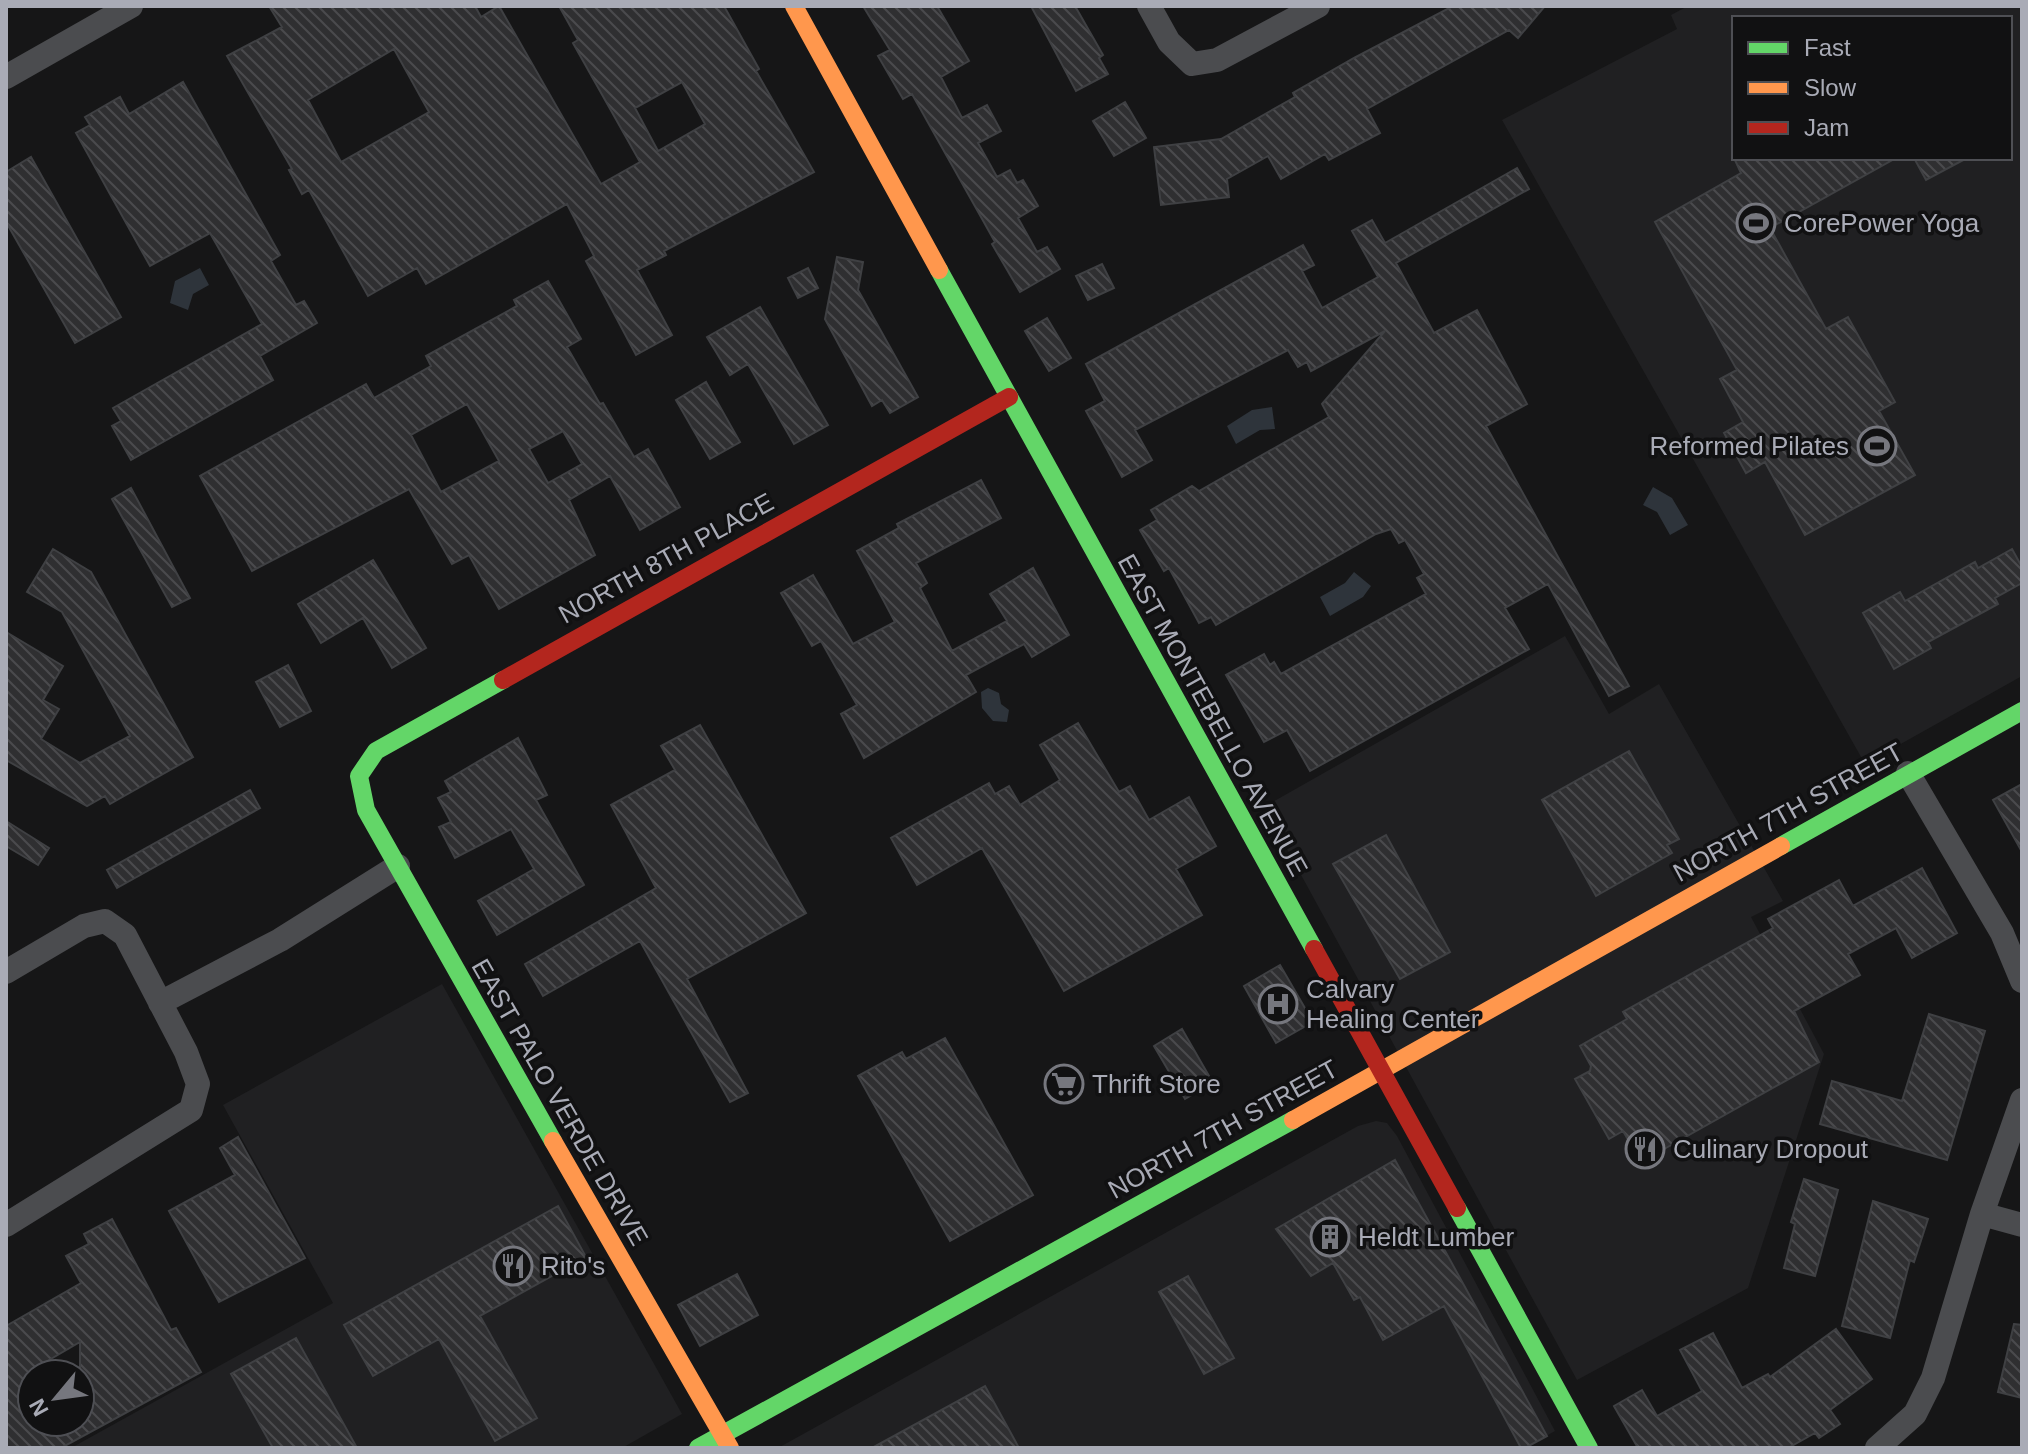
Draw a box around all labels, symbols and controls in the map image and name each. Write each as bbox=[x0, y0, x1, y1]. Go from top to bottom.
legend bbox=[1732, 16, 2012, 160]
text: Fast bbox=[1804, 34, 1851, 61]
text: Slow bbox=[1804, 74, 1857, 101]
text: Jam bbox=[1804, 114, 1849, 141]
sports icon: CorePower Yoga bbox=[1735, 202, 1777, 244]
place label: CorePower Yoga bbox=[1784, 208, 1980, 238]
sports icon: Reformed Pilates bbox=[1856, 425, 1898, 467]
place label: Reformed Pilates bbox=[1650, 431, 1849, 461]
street label: NORTH 8TH PLACE bbox=[553, 487, 779, 629]
street label: EAST MONTEBELLO AVENUE bbox=[1112, 549, 1314, 881]
street label: NORTH 7TH STREET bbox=[1668, 736, 1908, 888]
street label: EAST PALO VERDE DRIVE bbox=[466, 954, 654, 1250]
place label: Calvary Healing Center bbox=[1306, 974, 1480, 1034]
hospital icon: Calvary Healing Center bbox=[1257, 983, 1299, 1025]
street label: NORTH 7TH STREET bbox=[1103, 1053, 1343, 1205]
supermarket icon: Thrift Store bbox=[1043, 1063, 1085, 1105]
place label: Thrift Store bbox=[1092, 1069, 1221, 1099]
restaurant icon: Culinary Dropout bbox=[1624, 1128, 1666, 1170]
place label: Culinary Dropout bbox=[1673, 1134, 1869, 1164]
building icon: Heldt Lumber bbox=[1309, 1216, 1351, 1258]
place label: Heldt Lumber bbox=[1358, 1222, 1514, 1252]
restaurant icon: Rito's bbox=[492, 1245, 534, 1287]
place label: Rito's bbox=[541, 1251, 605, 1281]
north arrow bbox=[16, 1358, 96, 1438]
text: N bbox=[24, 1394, 54, 1420]

